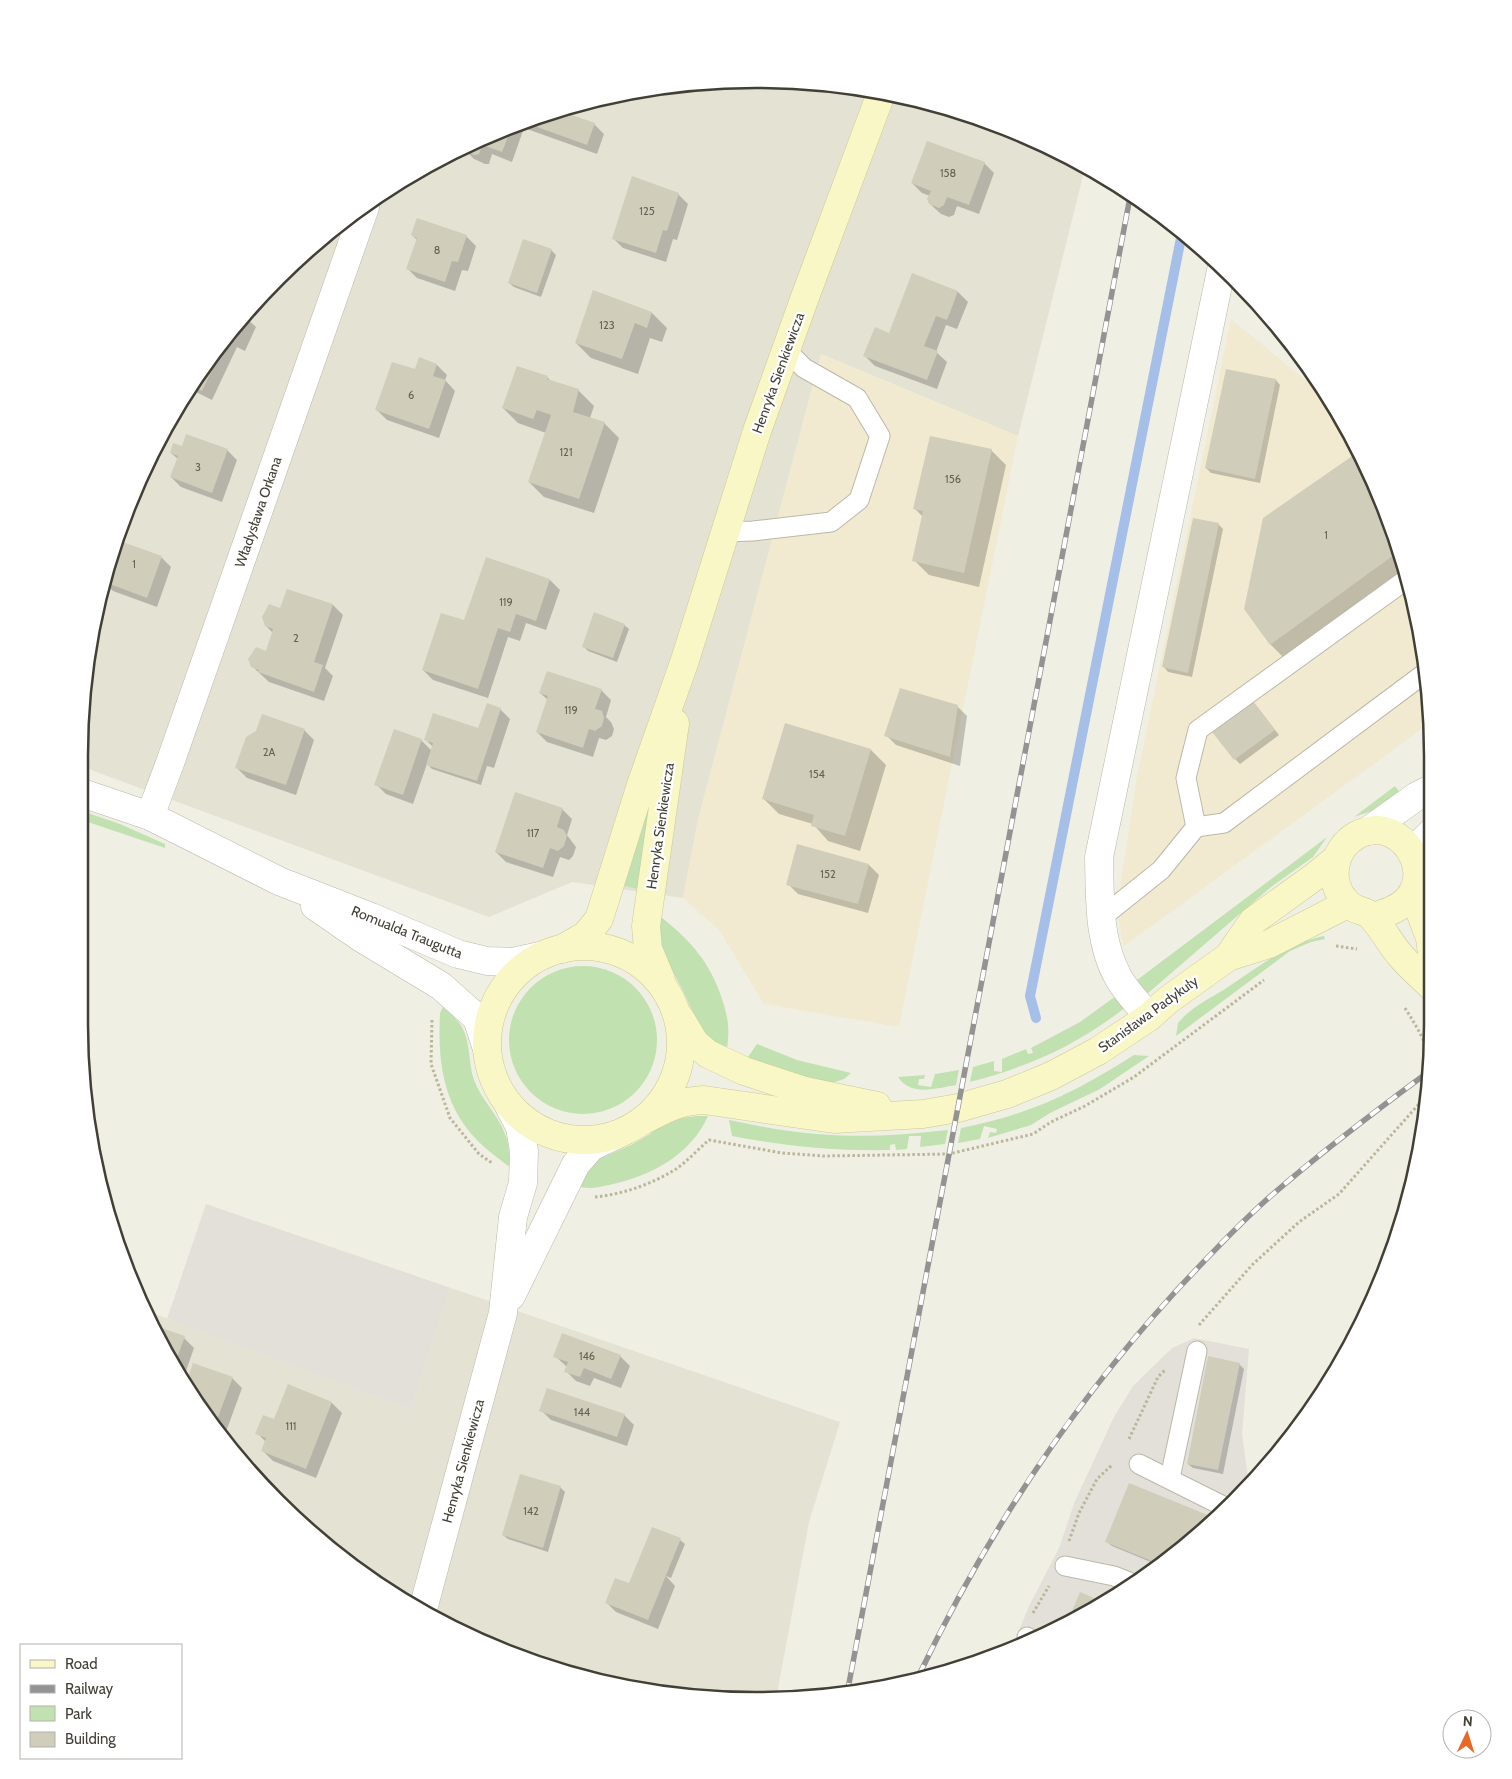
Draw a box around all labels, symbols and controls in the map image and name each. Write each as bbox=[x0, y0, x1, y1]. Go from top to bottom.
house number: 158 bbox=[940, 166, 956, 180]
house number: 125 bbox=[639, 204, 655, 218]
house number: 8 bbox=[434, 243, 440, 257]
street label: Henryka Sienkiewicza bbox=[748, 310, 808, 436]
house number: 123 bbox=[599, 318, 615, 332]
house number: 6 bbox=[408, 388, 414, 402]
house number: 121 bbox=[560, 445, 572, 459]
street label: Władysława Orkana bbox=[231, 454, 286, 570]
house number: 3 bbox=[195, 460, 201, 474]
house number: 156 bbox=[945, 472, 961, 486]
house number: 1 bbox=[1324, 528, 1328, 542]
house number: 1 bbox=[132, 557, 136, 571]
house number: 119 bbox=[499, 595, 513, 609]
house number: 2 bbox=[293, 631, 299, 645]
house number: 119 bbox=[564, 703, 578, 717]
house number: 2A bbox=[263, 745, 275, 759]
street label: Henryka Sienkiewicza bbox=[642, 761, 678, 890]
house number: 154 bbox=[809, 767, 826, 781]
house number: 117 bbox=[527, 826, 540, 840]
house number: 152 bbox=[820, 867, 836, 881]
street label: Romualda Traugutta bbox=[349, 902, 465, 963]
street label: Stanisława Padykuły bbox=[1095, 972, 1201, 1056]
house number: 146 bbox=[579, 1349, 595, 1363]
street label: Henryka Sienkiewicza bbox=[438, 1397, 488, 1525]
house number: 144 bbox=[574, 1405, 591, 1419]
house number: 111 bbox=[286, 1419, 296, 1433]
house number: 142 bbox=[523, 1504, 539, 1518]
legend bbox=[20, 1644, 182, 1759]
text: Road bbox=[65, 1655, 98, 1673]
text: Railway bbox=[65, 1680, 114, 1698]
text: Park bbox=[65, 1705, 92, 1723]
north arrow bbox=[1442, 1709, 1492, 1759]
text: N bbox=[1462, 1712, 1473, 1730]
text: Building bbox=[65, 1730, 116, 1748]

